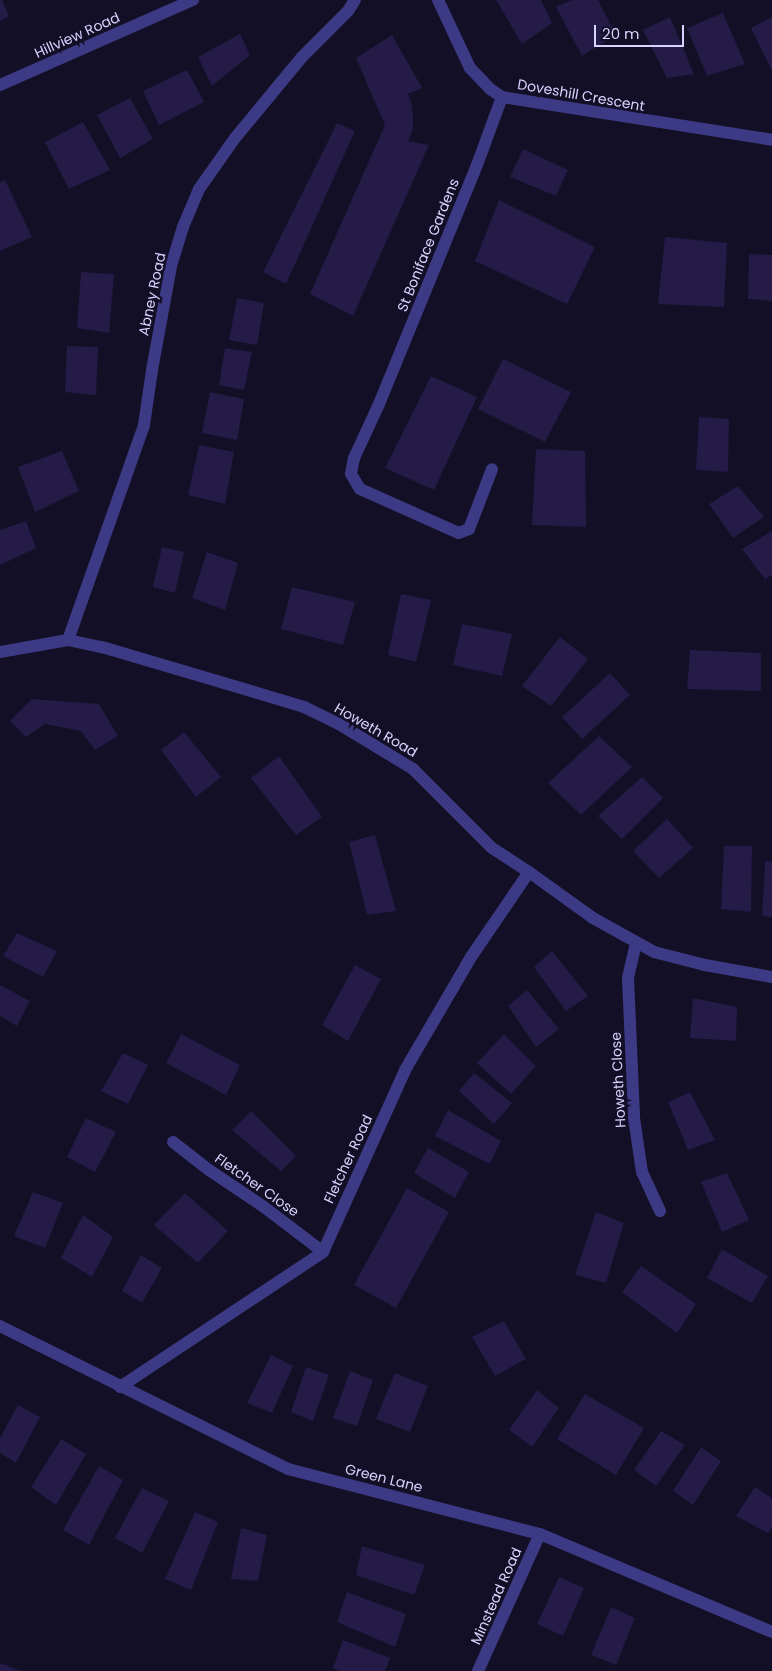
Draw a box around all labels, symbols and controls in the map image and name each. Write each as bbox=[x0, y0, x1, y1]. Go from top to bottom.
street label: Hillview Road bbox=[32, 9, 122, 61]
scale bar bbox=[597, 15, 687, 47]
text: 20 m bbox=[602, 23, 640, 44]
street label: Doveshill Crescent bbox=[516, 76, 646, 114]
street label: St Boniface Gardens bbox=[394, 176, 462, 314]
street label: Abney Road bbox=[135, 251, 169, 337]
street label: Howeth Road bbox=[332, 699, 420, 761]
street label: Howeth Close bbox=[607, 1032, 629, 1128]
street label: Fletcher Road bbox=[320, 1112, 376, 1206]
street label: Fletcher Close bbox=[212, 1150, 302, 1220]
street label: Green Lane bbox=[343, 1460, 425, 1496]
street label: Minstead Road bbox=[467, 1545, 525, 1647]

